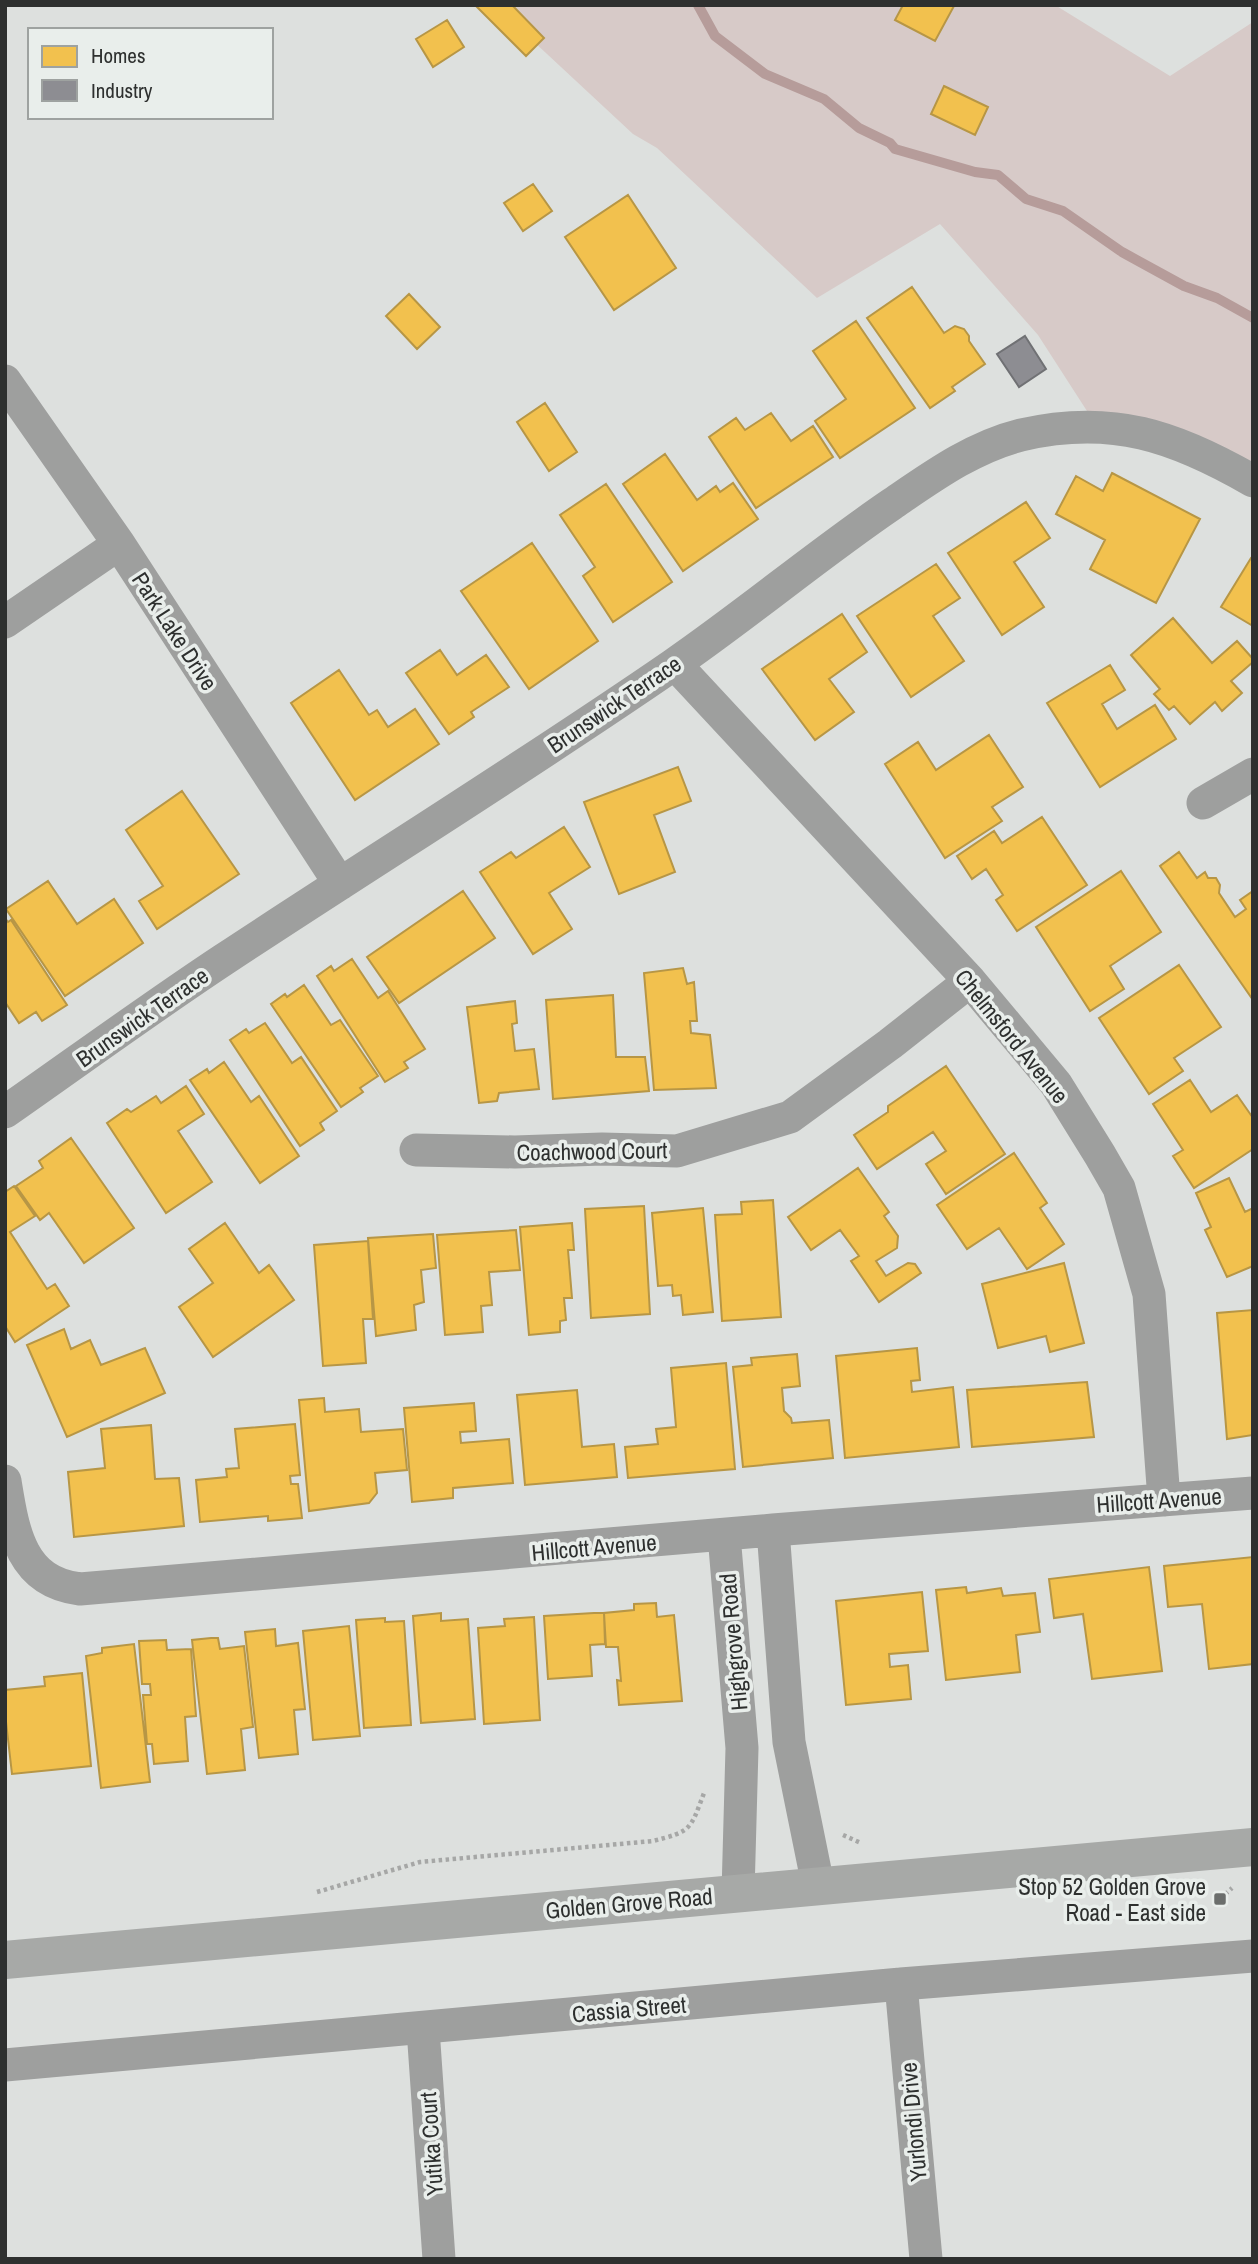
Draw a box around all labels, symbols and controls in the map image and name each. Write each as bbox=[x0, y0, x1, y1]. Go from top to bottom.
legend bbox=[28, 28, 273, 119]
text: Homes bbox=[91, 41, 146, 70]
text: Industry bbox=[91, 76, 153, 105]
street label: Park Lake Drive bbox=[125, 566, 225, 696]
street label: Brunswick Terrace bbox=[541, 648, 687, 760]
street label: Brunswick Terrace bbox=[70, 960, 214, 1074]
street label: Chelmsford Avenue bbox=[948, 962, 1076, 1110]
street label: Coachwood Court bbox=[516, 1134, 668, 1168]
street label: Hillcott Avenue bbox=[1095, 1480, 1223, 1520]
street label: Hillcott Avenue bbox=[530, 1526, 658, 1568]
street label: Highgrove Road bbox=[712, 1572, 754, 1712]
place label: Stop 52 Golden Grove Road - East side bbox=[1018, 1871, 1206, 1928]
street label: Golden Grove Road bbox=[544, 1880, 714, 1926]
marker: Stop 52 Golden Grove Road - East side bbox=[1212, 1891, 1228, 1907]
street label: Cassia Street bbox=[571, 1989, 687, 2029]
street label: Yurlondi Drive bbox=[892, 2061, 934, 2183]
street label: Yutika Court bbox=[412, 2091, 450, 2197]

